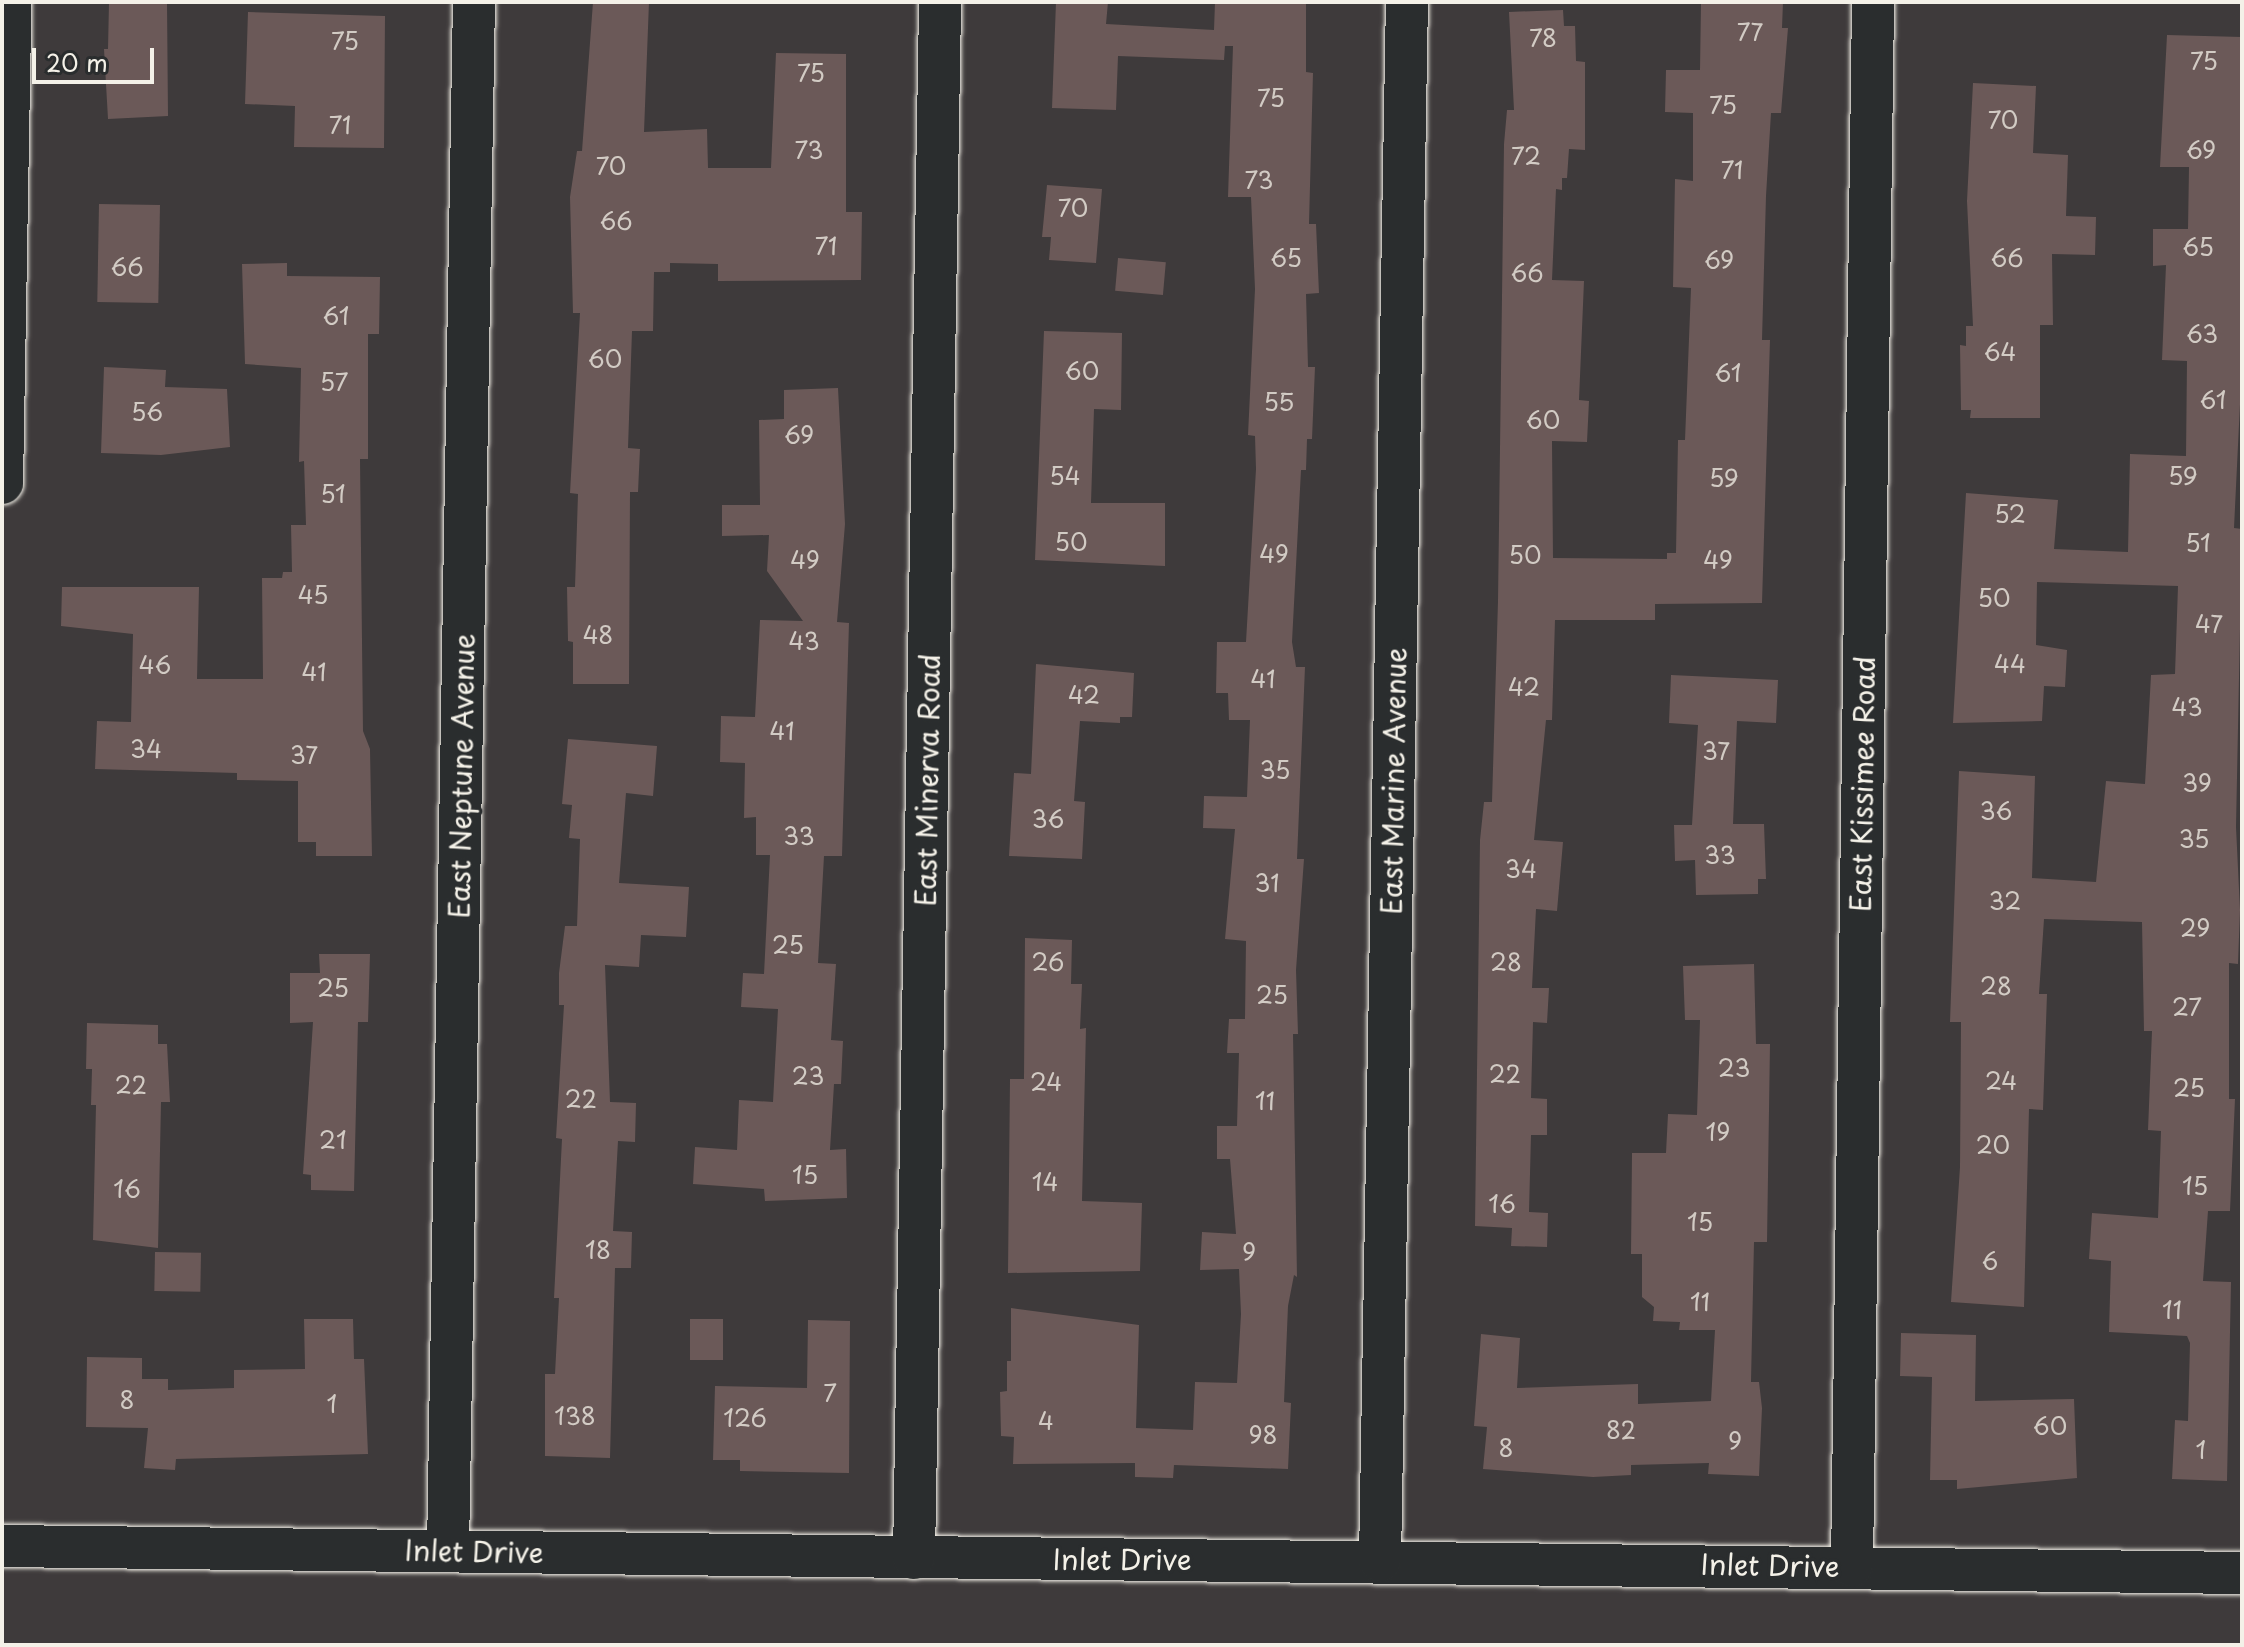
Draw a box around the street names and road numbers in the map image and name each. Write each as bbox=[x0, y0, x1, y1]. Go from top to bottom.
street label: East Neptune Avenue bbox=[442, 633, 480, 919]
street label: East Marine Avenue bbox=[1374, 647, 1412, 915]
street label: East Minerva Road bbox=[908, 652, 946, 908]
street label: East Kissimee Road bbox=[1843, 654, 1881, 914]
street label: Inlet Drive bbox=[403, 1533, 545, 1569]
street label: Inlet Drive bbox=[1051, 1542, 1193, 1576]
street label: Inlet Drive bbox=[1699, 1547, 1841, 1583]

